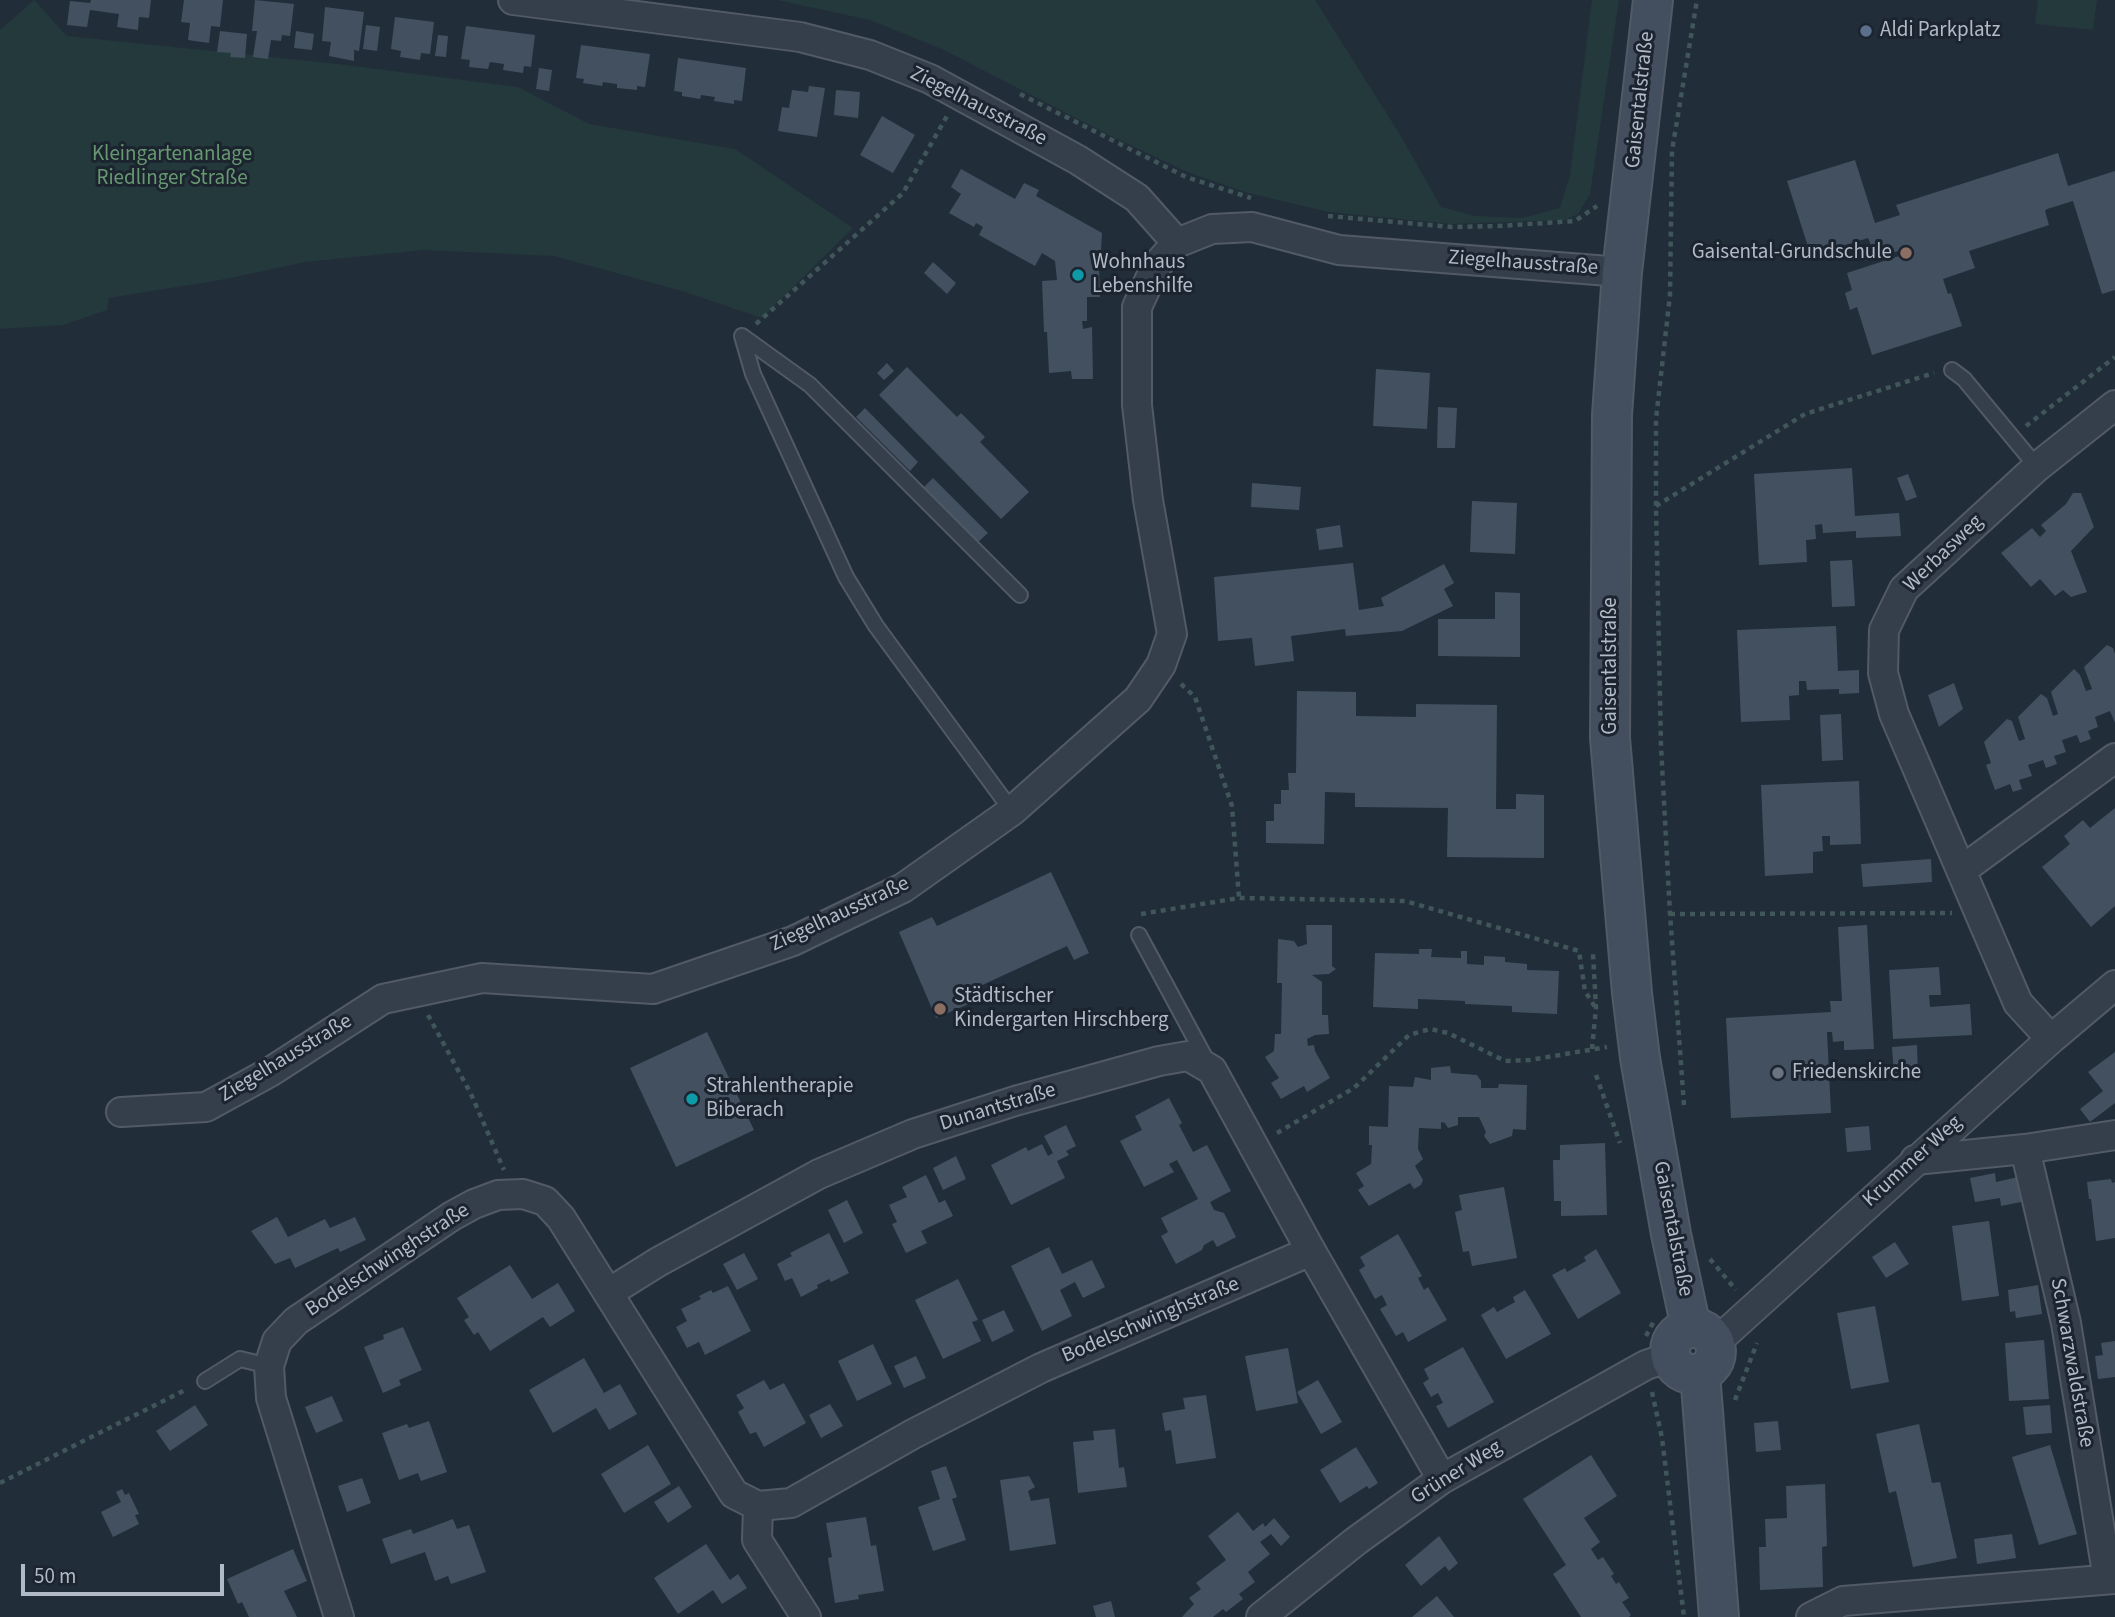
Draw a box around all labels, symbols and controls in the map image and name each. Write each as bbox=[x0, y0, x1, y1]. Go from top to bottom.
place label: Aldi Parkplatz bbox=[1880, 18, 2000, 44]
marker: Aldi Parkplatz bbox=[1858, 23, 1874, 39]
street label: Gaisentalstraße bbox=[1621, 30, 1661, 170]
street label: Ziegelhausstraße bbox=[905, 62, 1051, 152]
park label: Kleingartenanlage Riedlinger Straße bbox=[92, 142, 252, 192]
place label: Gaisental-Grundschule bbox=[1692, 240, 1892, 266]
marker: Gaisental-Grundschule bbox=[1898, 245, 1914, 261]
street label: Ziegelhausstraße bbox=[1447, 246, 1599, 282]
place label: Wohnhaus Lebenshilfe bbox=[1092, 250, 1193, 300]
marker: Wohnhaus Lebenshilfe bbox=[1070, 267, 1086, 283]
street label: Werbasweg bbox=[1899, 510, 1989, 598]
street label: Gaisentalstraße bbox=[1598, 597, 1624, 735]
street label: Ziegelhausstraße bbox=[767, 872, 913, 958]
place label: Städtischer Kindergarten Hirschberg bbox=[954, 984, 1169, 1034]
marker: Städtischer Kindergarten Hirschberg bbox=[932, 1001, 948, 1017]
street label: Ziegelhausstraße bbox=[215, 1009, 357, 1109]
place label: Friedenskirche bbox=[1792, 1060, 1921, 1086]
marker: Friedenskirche bbox=[1770, 1065, 1786, 1081]
place label: Strahlentherapie Biberach bbox=[706, 1074, 853, 1124]
street label: Dunantstraße bbox=[937, 1078, 1059, 1138]
marker: Strahlentherapie Biberach bbox=[684, 1091, 700, 1107]
street label: Krummer Weg bbox=[1858, 1111, 1968, 1213]
street label: Gaisentalstraße bbox=[1647, 1159, 1697, 1299]
street label: Bodelschwinghstraße bbox=[301, 1199, 475, 1323]
street label: Bodelschwinghstraße bbox=[1059, 1272, 1243, 1370]
street label: Schwarzwaldstraße bbox=[2044, 1276, 2098, 1450]
street label: Grüner Weg bbox=[1407, 1435, 1507, 1511]
scale bar bbox=[24, 1550, 228, 1594]
text: 50 m bbox=[34, 1561, 76, 1591]

